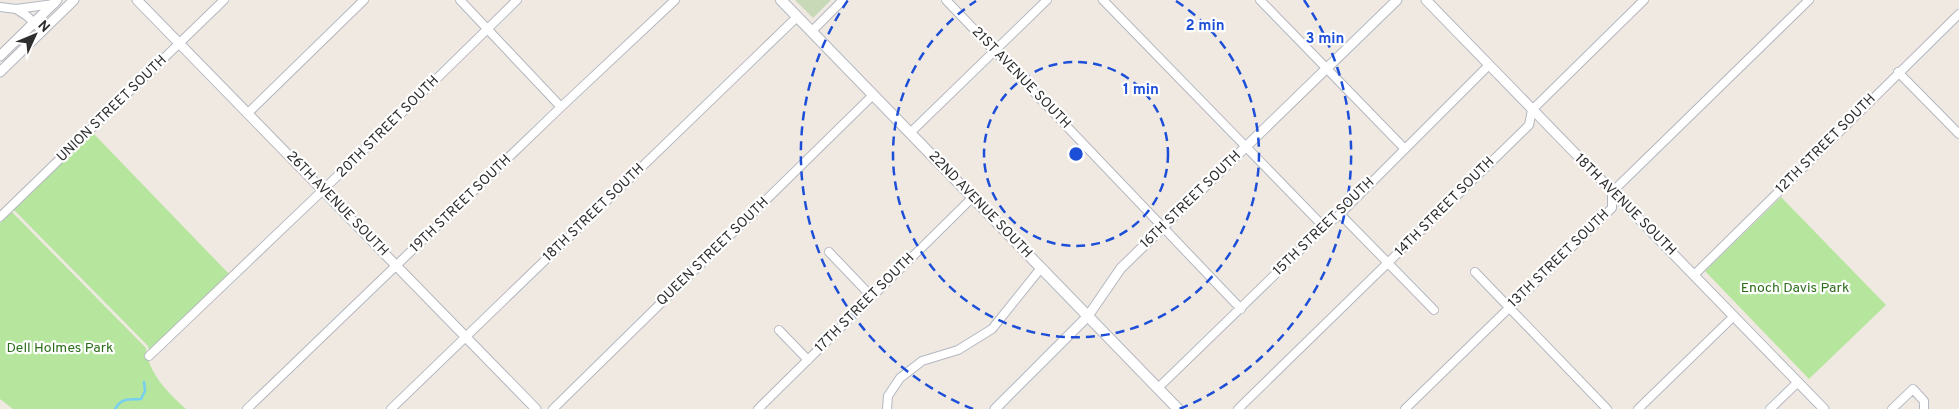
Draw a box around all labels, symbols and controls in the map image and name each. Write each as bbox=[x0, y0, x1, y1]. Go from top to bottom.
north arrow bbox=[10, 10, 60, 60]
text: N bbox=[34, 17, 53, 37]
text: 2 min bbox=[1185, 17, 1225, 36]
street label: 21ST AVENUE SOUTH bbox=[968, 24, 1074, 132]
text: 3 min bbox=[1305, 30, 1345, 49]
street label: UNION STREET SOUTH bbox=[54, 52, 170, 166]
street label: 20TH STREET SOUTH bbox=[333, 72, 443, 182]
text: 1 min bbox=[1123, 81, 1159, 100]
street label: 12TH STREET SOUTH bbox=[1773, 91, 1879, 197]
centre of rings bbox=[1067, 145, 1085, 163]
street label: 26TH AVENUE SOUTH bbox=[282, 148, 392, 260]
street label: 22ND AVENUE SOUTH bbox=[925, 148, 1035, 262]
street label: 16TH STREET SOUTH bbox=[1137, 148, 1245, 252]
street label: 19TH STREET SOUTH bbox=[407, 151, 515, 257]
street label: 18TH AVENUE SOUTH bbox=[1571, 151, 1679, 259]
street label: 14TH STREET SOUTH bbox=[1392, 154, 1498, 260]
street label: 18TH STREET SOUTH bbox=[540, 160, 648, 266]
street label: 15TH STREET SOUTH bbox=[1270, 174, 1378, 280]
street label: QUEEN STREET SOUTH bbox=[654, 194, 772, 310]
street label: 13TH STREET SOUTH bbox=[1505, 206, 1613, 312]
street label: 17TH STREET SOUTH bbox=[812, 250, 918, 356]
park label: Enoch Davis Park bbox=[1741, 280, 1849, 297]
park label: Dell Holmes Park bbox=[6, 340, 114, 357]

